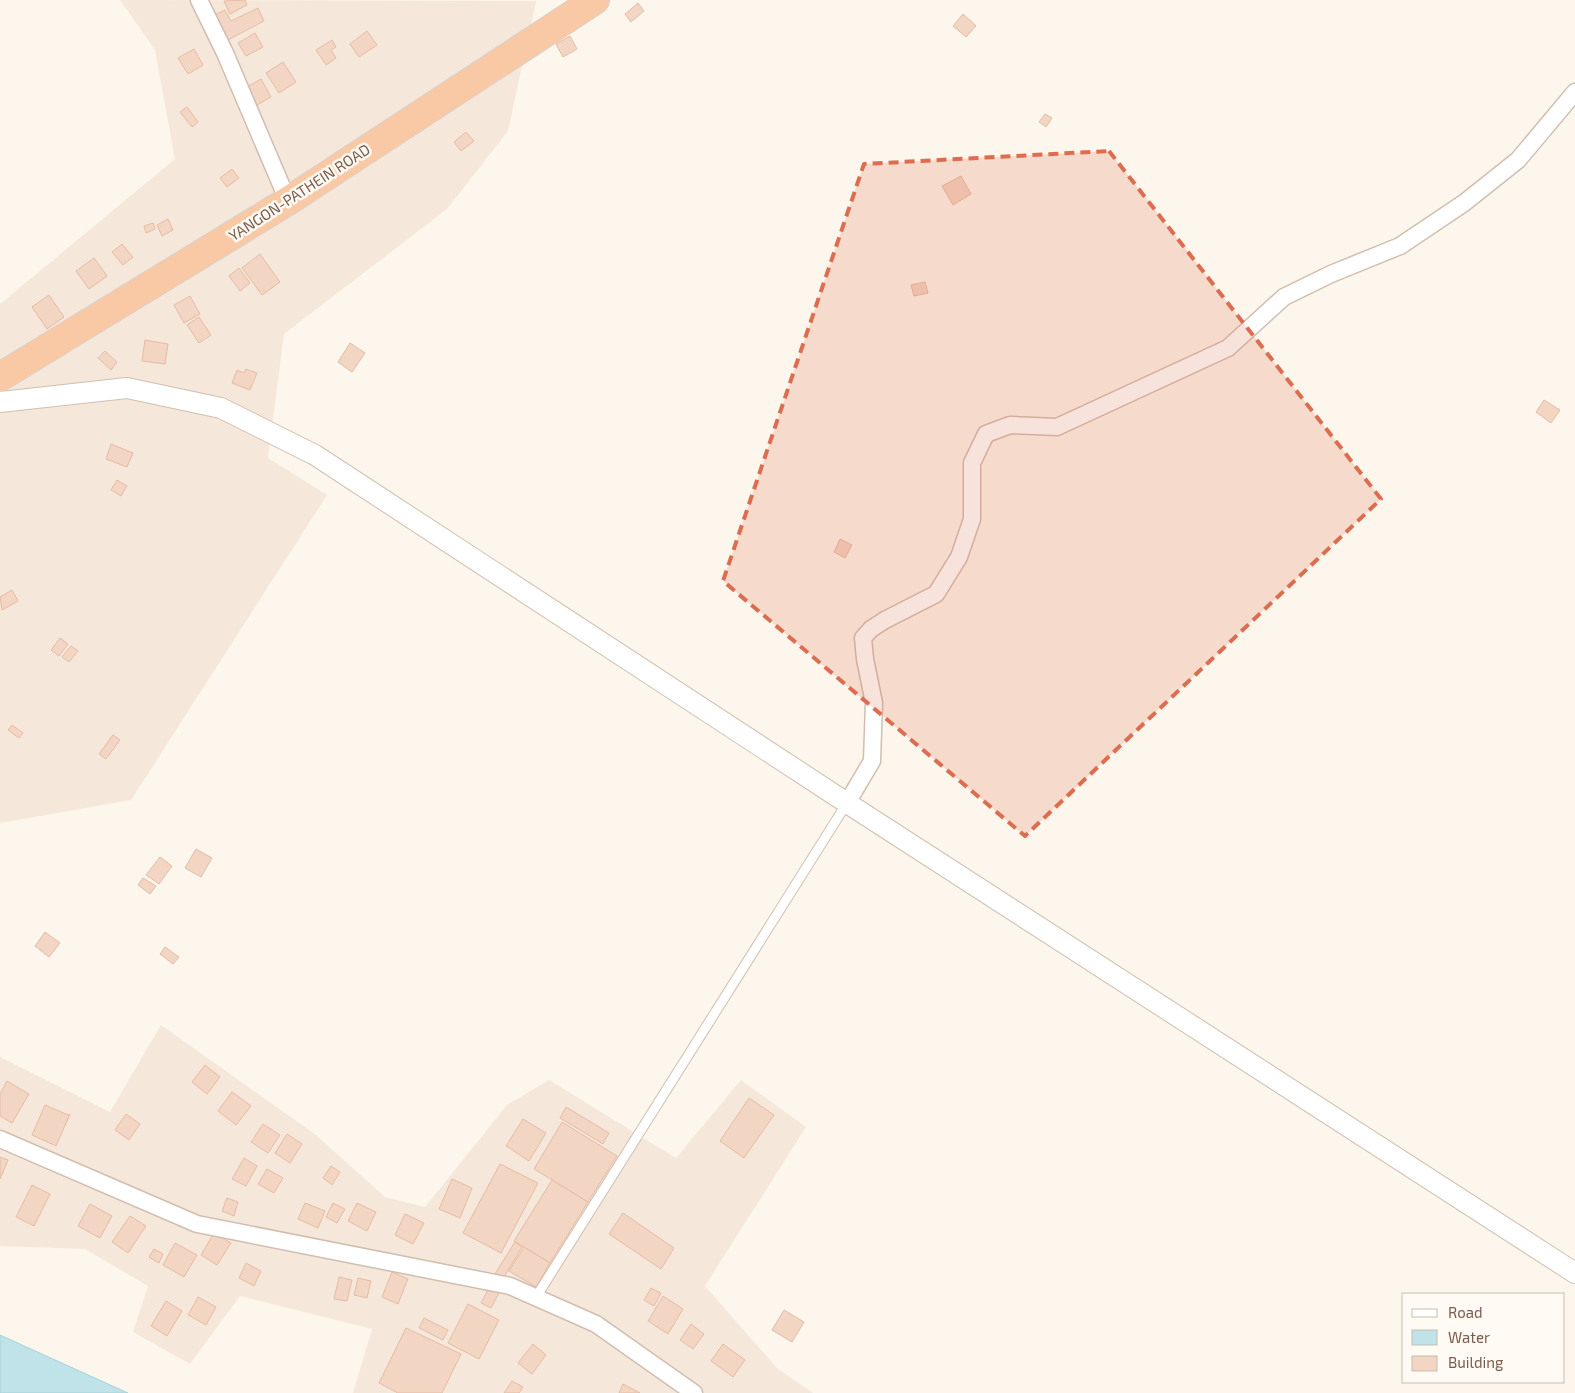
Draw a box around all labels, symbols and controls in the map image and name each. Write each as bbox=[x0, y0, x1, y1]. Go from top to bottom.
street label: YANGON-PATHEIN ROAD bbox=[225, 140, 373, 244]
legend bbox=[1402, 1293, 1565, 1383]
text: Road bbox=[1448, 1303, 1483, 1321]
text: Water bbox=[1448, 1328, 1490, 1346]
text: Building bbox=[1448, 1353, 1504, 1371]

